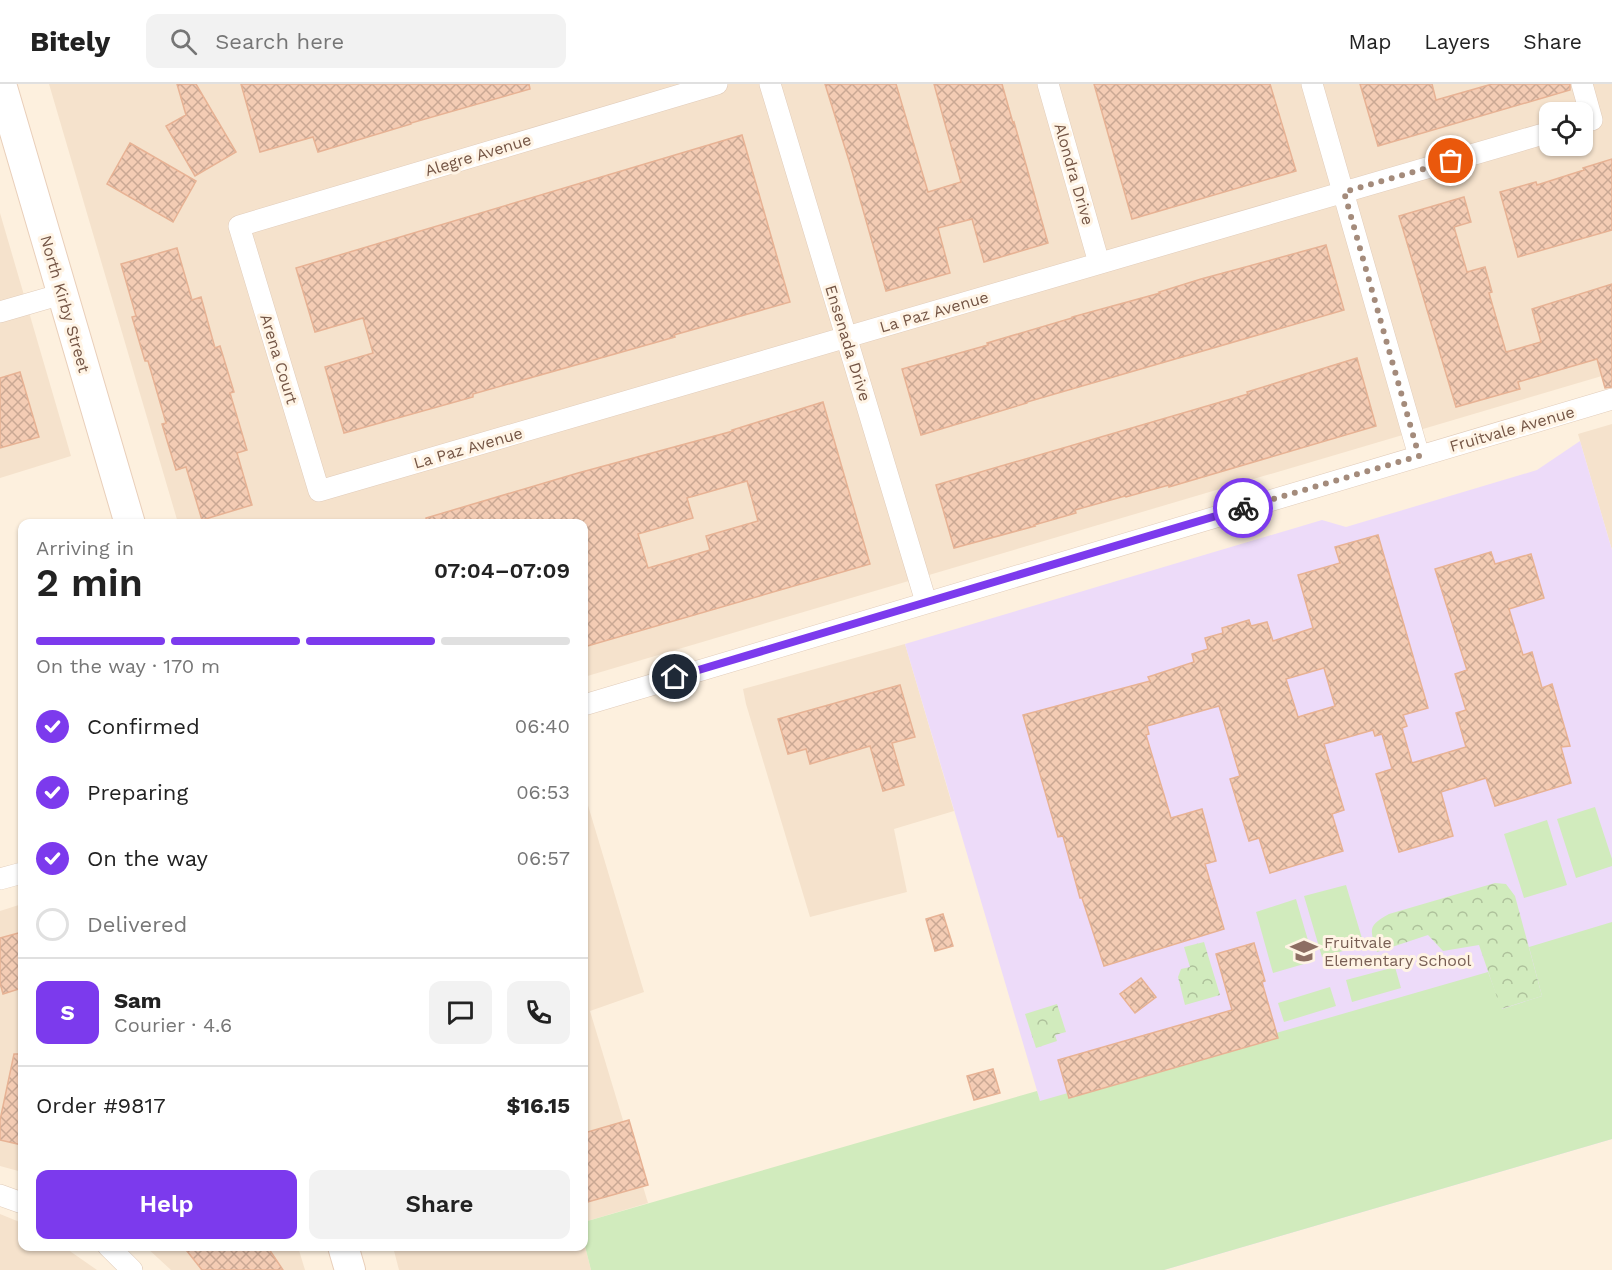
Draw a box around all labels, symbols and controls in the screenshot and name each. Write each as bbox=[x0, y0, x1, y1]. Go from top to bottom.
search box bbox=[146, 14, 566, 68]
text: Bitely bbox=[30, 25, 110, 58]
icon: search bbox=[167, 25, 200, 58]
text: Search here bbox=[215, 29, 344, 54]
text: Map bbox=[1348, 29, 1391, 54]
text: Layers bbox=[1424, 29, 1490, 54]
text: Share bbox=[1523, 29, 1582, 54]
map controls bbox=[1539, 102, 1593, 156]
button: locate bbox=[1539, 102, 1593, 156]
street label: Alondra Drive bbox=[1050, 121, 1098, 227]
street label: Alegre Avenue bbox=[423, 130, 533, 180]
pin bbox=[1425, 135, 1476, 186]
icon: bag bbox=[1434, 144, 1467, 177]
street label: North Kirby Street bbox=[36, 233, 94, 375]
street label: Ensenada Drive bbox=[821, 283, 875, 403]
street label: La Paz Avenue bbox=[877, 287, 991, 337]
street label: Arena Court bbox=[256, 312, 302, 407]
street label: Fruitvale Avenue bbox=[1447, 402, 1577, 456]
street label: La Paz Avenue bbox=[411, 423, 525, 473]
courier bbox=[1213, 478, 1273, 538]
icon: bike bbox=[1227, 492, 1260, 525]
text: Arriving in bbox=[36, 536, 134, 560]
text: 07:04–07:09 bbox=[434, 558, 570, 583]
text: 2 min bbox=[36, 560, 143, 605]
pin bbox=[649, 651, 700, 702]
text: On the way · 170 m bbox=[36, 654, 220, 678]
icon: home bbox=[658, 660, 691, 693]
icon: check bbox=[36, 710, 69, 743]
text: Confirmed bbox=[87, 714, 200, 739]
text: 06:40 bbox=[515, 714, 570, 738]
icon: check bbox=[36, 776, 69, 809]
text: Preparing bbox=[87, 780, 188, 805]
text: 06:53 bbox=[516, 780, 570, 804]
icon: check bbox=[36, 842, 69, 875]
text: On the way bbox=[87, 846, 208, 871]
text: 06:57 bbox=[517, 846, 570, 870]
text: Delivered bbox=[87, 912, 187, 937]
place label: Fruitvale Elementary School bbox=[1324, 933, 1472, 970]
school or university icon: Fruitvale Elementary School bbox=[1289, 936, 1319, 966]
button: chat bbox=[429, 981, 492, 1044]
button: phone bbox=[507, 981, 570, 1044]
text: Sam bbox=[114, 988, 162, 1013]
text: S bbox=[60, 1000, 75, 1025]
text: Courier · 4.6 bbox=[114, 1013, 232, 1037]
text: Order #9817 bbox=[36, 1093, 166, 1118]
text: $16.15 bbox=[506, 1093, 570, 1118]
button: Help bbox=[36, 1170, 297, 1239]
button: Share bbox=[309, 1170, 570, 1239]

